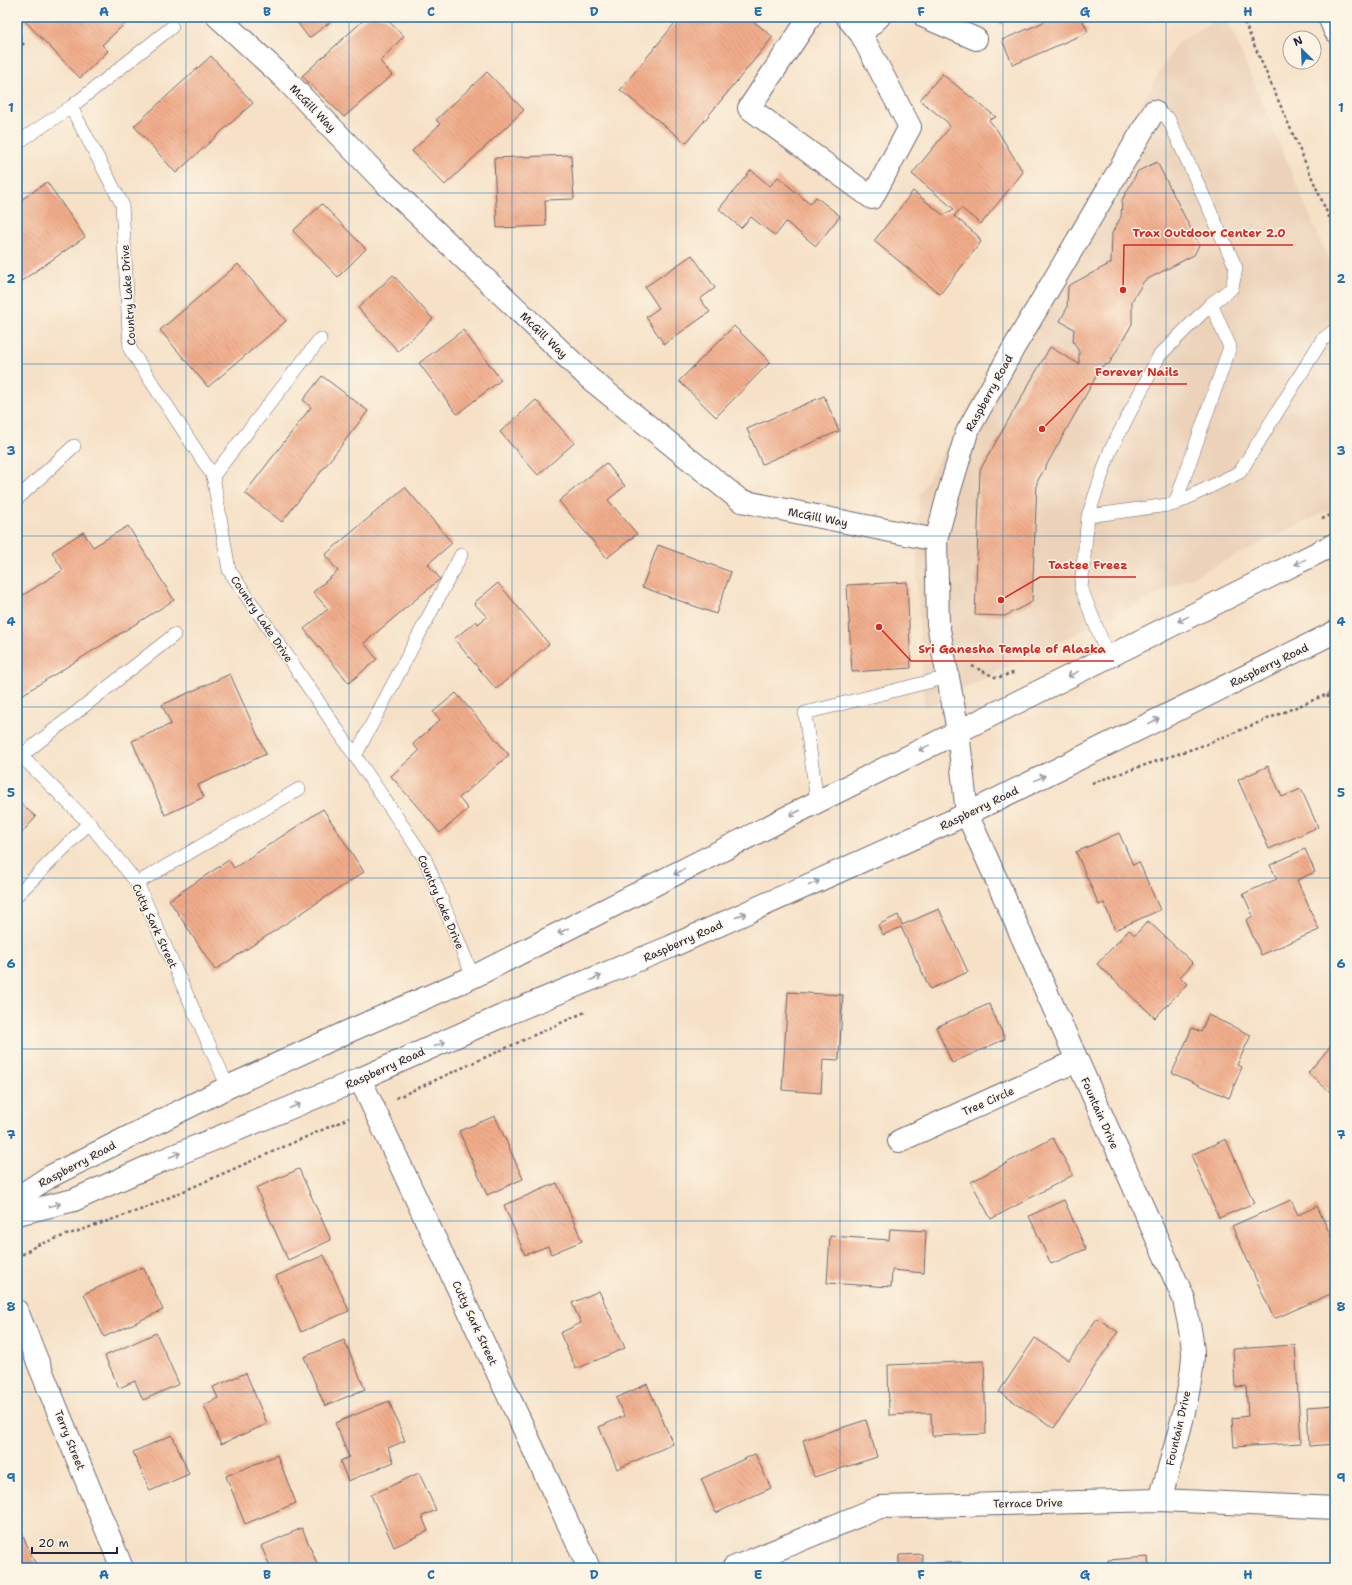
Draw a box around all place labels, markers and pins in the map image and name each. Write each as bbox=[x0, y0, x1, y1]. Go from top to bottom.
callout: Trax Outdoor Center 2.0 bbox=[1124, 221, 1293, 245]
callout: Forever Nails bbox=[1088, 360, 1187, 384]
callout: Tastee Freez bbox=[1040, 553, 1136, 577]
callout: Sri Ganesha Temple of Alaska bbox=[911, 637, 1114, 661]

